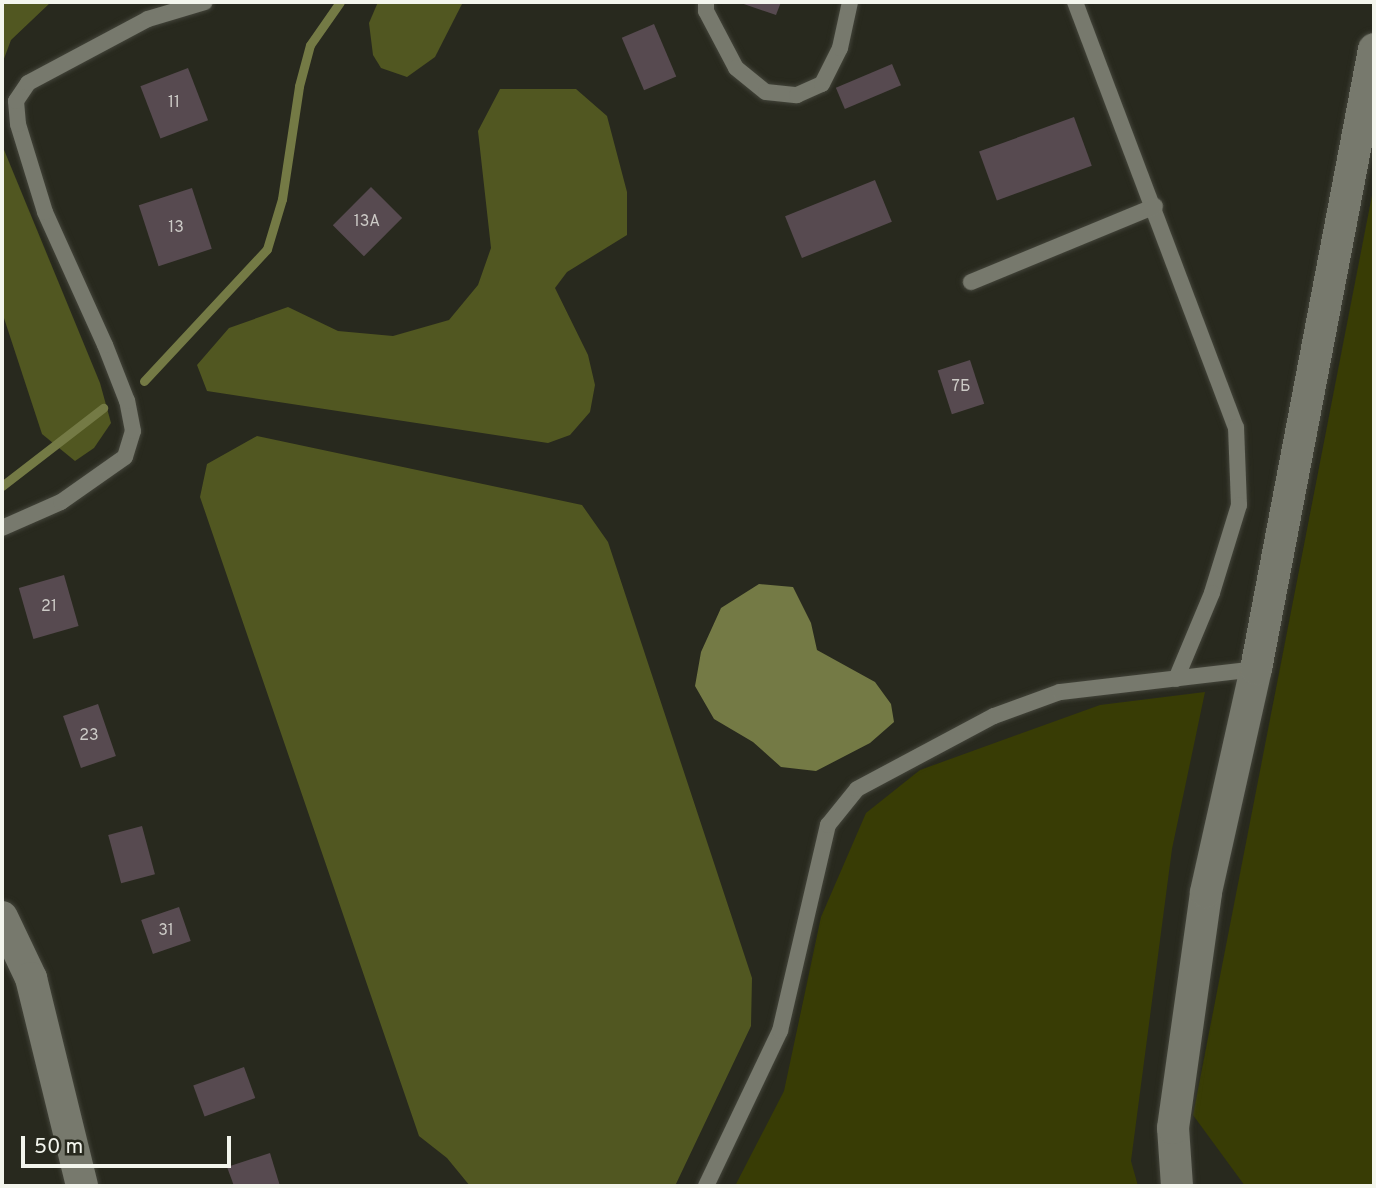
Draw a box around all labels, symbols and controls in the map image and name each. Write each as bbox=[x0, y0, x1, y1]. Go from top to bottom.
house number: 11 bbox=[168, 93, 180, 113]
house number: 13А bbox=[354, 212, 380, 232]
house number: 13 bbox=[168, 218, 184, 238]
house number: 7Б bbox=[952, 377, 970, 397]
house number: 21 bbox=[41, 597, 57, 617]
house number: 23 bbox=[79, 726, 99, 746]
house number: 31 bbox=[158, 921, 174, 941]
scale bar bbox=[24, 1122, 234, 1166]
text: 50 m bbox=[34, 1134, 83, 1161]

